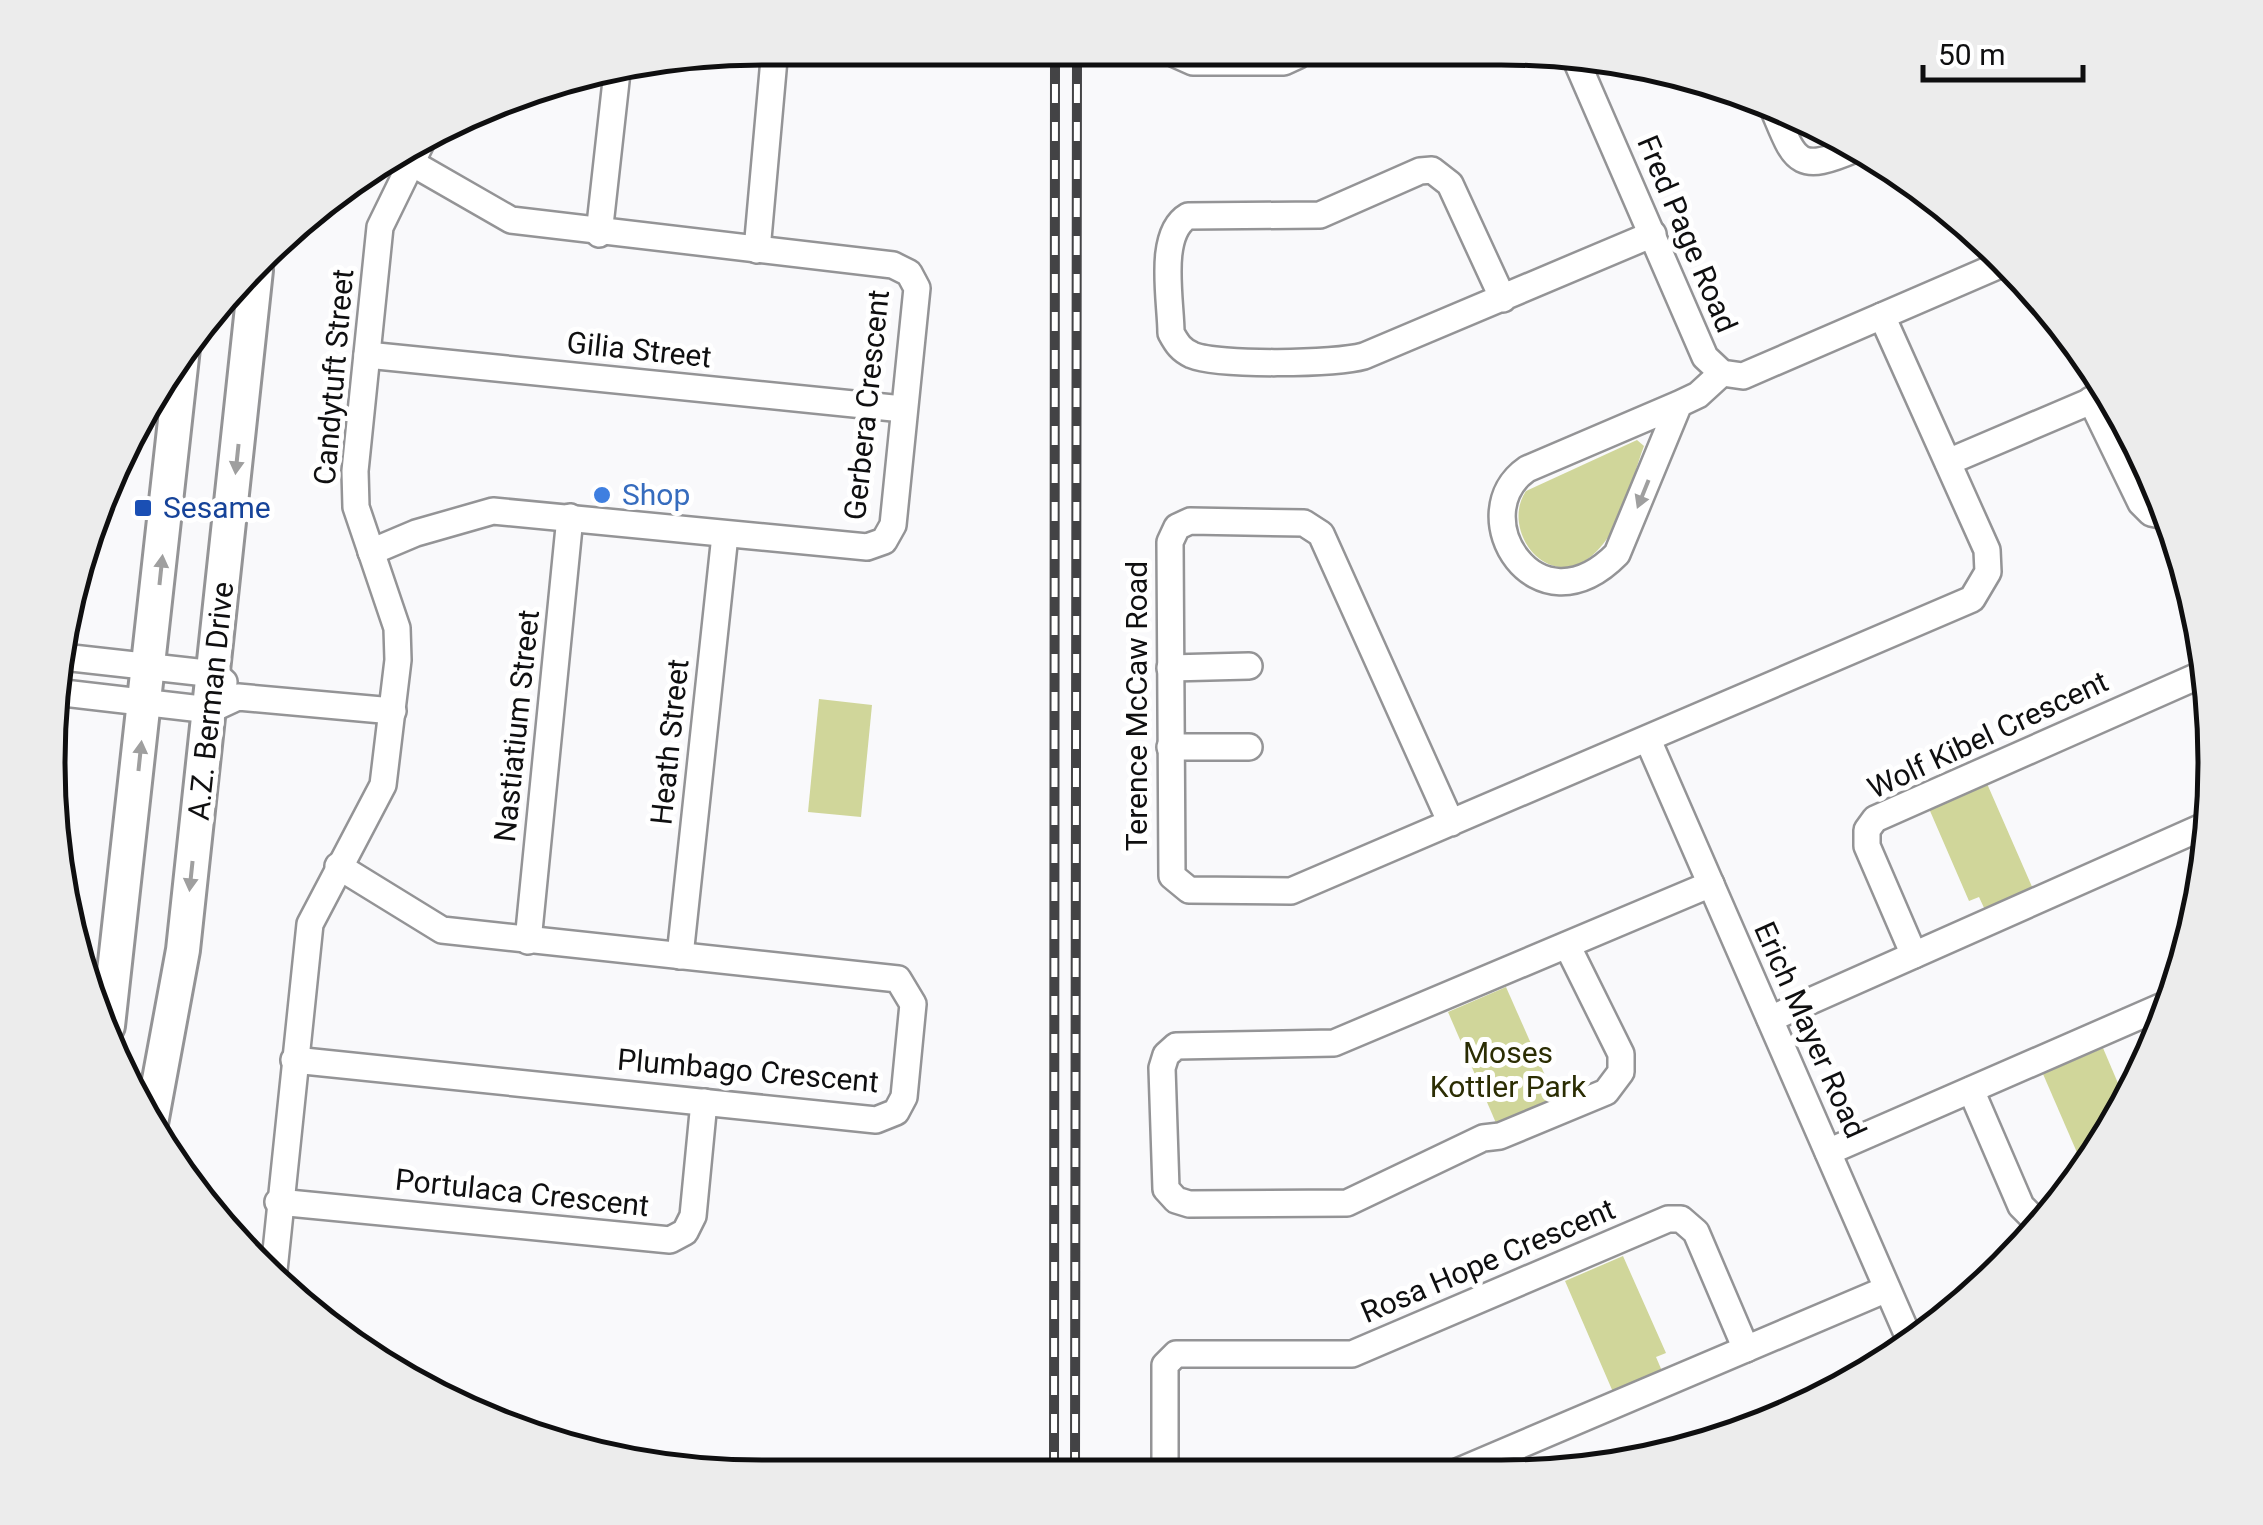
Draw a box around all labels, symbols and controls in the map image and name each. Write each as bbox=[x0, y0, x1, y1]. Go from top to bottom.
scale bar bbox=[1923, 20, 2083, 82]
text: 50 m bbox=[1938, 37, 2005, 72]
street label: Fred Page Road bbox=[1630, 130, 1745, 338]
street label: Candytuft Street bbox=[307, 267, 360, 486]
street label: Gerbera Crescent bbox=[837, 288, 896, 522]
street label: Gilia Street bbox=[565, 325, 713, 374]
one-way arrow bbox=[229, 444, 245, 476]
place label: Shop bbox=[622, 477, 690, 512]
one-way arrow bbox=[1634, 480, 1650, 510]
marker: Shop bbox=[591, 484, 613, 506]
place label: Sesame bbox=[163, 490, 271, 525]
marker: Sesame bbox=[132, 497, 154, 519]
one-way arrow bbox=[153, 554, 169, 586]
street label: Terence McCaw Road bbox=[1119, 561, 1154, 851]
street label: A.Z. Berman Drive bbox=[181, 580, 240, 822]
street label: Nastiatium Street bbox=[487, 608, 546, 844]
street label: Heath Street bbox=[643, 657, 696, 827]
street label: Wolf Kibel Crescent bbox=[1862, 664, 2113, 806]
one-way arrow bbox=[132, 740, 148, 771]
one-way arrow bbox=[183, 861, 199, 892]
street label: Erich Mayer Road bbox=[1747, 916, 1874, 1143]
park label: Moses Kottler Park bbox=[1430, 1035, 1587, 1104]
street label: Plumbago Crescent bbox=[616, 1042, 880, 1099]
street label: Portulaca Crescent bbox=[393, 1162, 651, 1223]
street label: Rosa Hope Crescent bbox=[1356, 1191, 1620, 1330]

